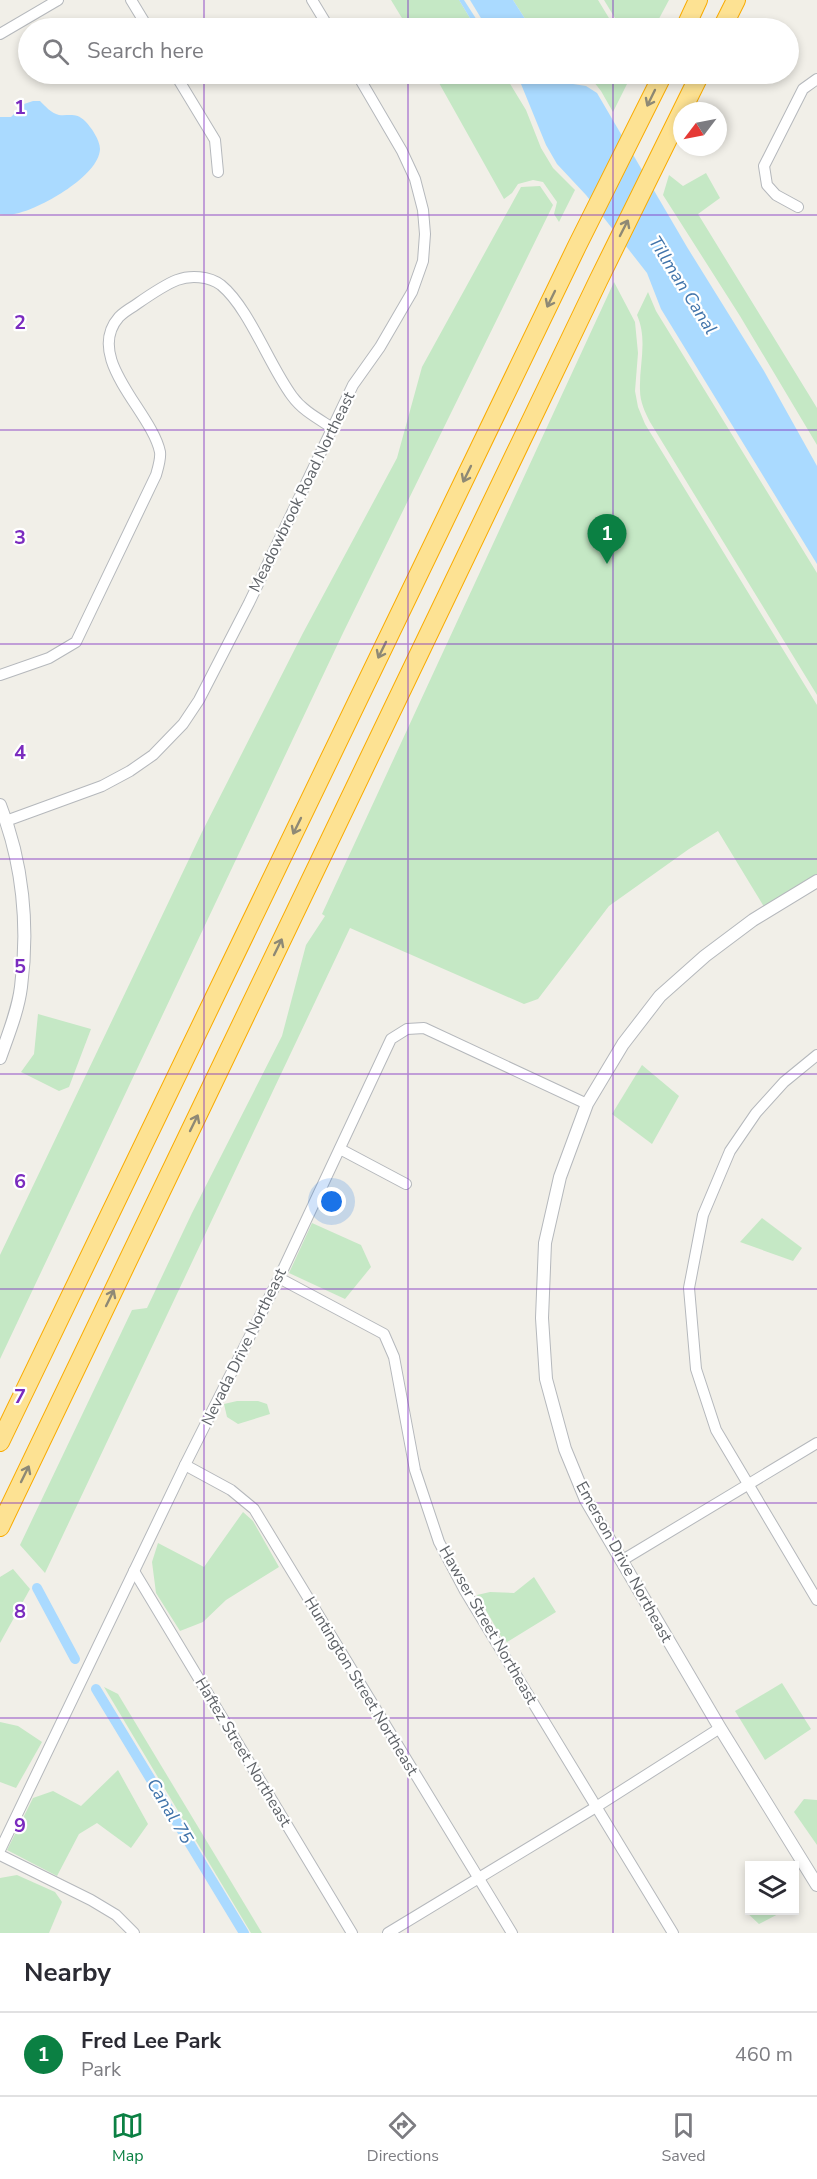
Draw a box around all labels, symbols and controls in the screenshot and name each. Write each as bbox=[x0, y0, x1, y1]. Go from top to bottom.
search box bbox=[18, 18, 799, 84]
icon: search bbox=[39, 35, 72, 68]
text: Search here bbox=[87, 36, 204, 66]
one-way arrow bbox=[645, 89, 656, 107]
text: 1 bbox=[14, 94, 26, 121]
north arrow bbox=[673, 102, 727, 156]
one-way arrow bbox=[619, 220, 630, 238]
water label: Tillman Canal bbox=[643, 231, 723, 339]
one-way arrow bbox=[545, 289, 557, 307]
text: 2 bbox=[14, 309, 26, 336]
street label: Meadowbrook Road Northeast bbox=[244, 388, 360, 596]
one-way arrow bbox=[460, 465, 472, 483]
pin: 1 bbox=[588, 514, 626, 564]
text: 3 bbox=[14, 524, 26, 551]
one-way arrow bbox=[376, 640, 387, 658]
text: 4 bbox=[14, 739, 26, 766]
one-way arrow bbox=[291, 816, 303, 834]
one-way arrow bbox=[273, 938, 285, 956]
text: 5 bbox=[14, 953, 26, 980]
one-way arrow bbox=[189, 1114, 200, 1132]
text: 6 bbox=[14, 1168, 26, 1195]
your location bbox=[317, 1187, 346, 1216]
street label: Nevada Drive Northeast bbox=[196, 1264, 292, 1429]
one-way arrow bbox=[104, 1290, 116, 1308]
text: 7 bbox=[14, 1383, 26, 1410]
one-way arrow bbox=[20, 1466, 32, 1484]
street label: Emerson Drive Northeast bbox=[571, 1478, 678, 1647]
street label: Hawser Street Northeast bbox=[434, 1542, 543, 1709]
street label: Huntington Street Northeast bbox=[299, 1592, 423, 1780]
text: 8 bbox=[14, 1598, 26, 1625]
street label: Haftez Street Northeast bbox=[190, 1673, 297, 1831]
water label: Canal 75 bbox=[141, 1774, 199, 1848]
text: 9 bbox=[14, 1812, 26, 1839]
map controls bbox=[745, 1861, 799, 1915]
button: layers bbox=[745, 1861, 799, 1915]
text: Nearby bbox=[24, 1955, 111, 1990]
text: Fred Lee Park bbox=[81, 2026, 221, 2056]
text: 1 bbox=[38, 2041, 50, 2068]
text: 460 m bbox=[735, 2041, 793, 2068]
text: Park bbox=[81, 2056, 121, 2083]
tab: Map bbox=[111, 2109, 144, 2167]
tab: Directions bbox=[367, 2109, 439, 2167]
tab: Saved bbox=[662, 2109, 706, 2167]

